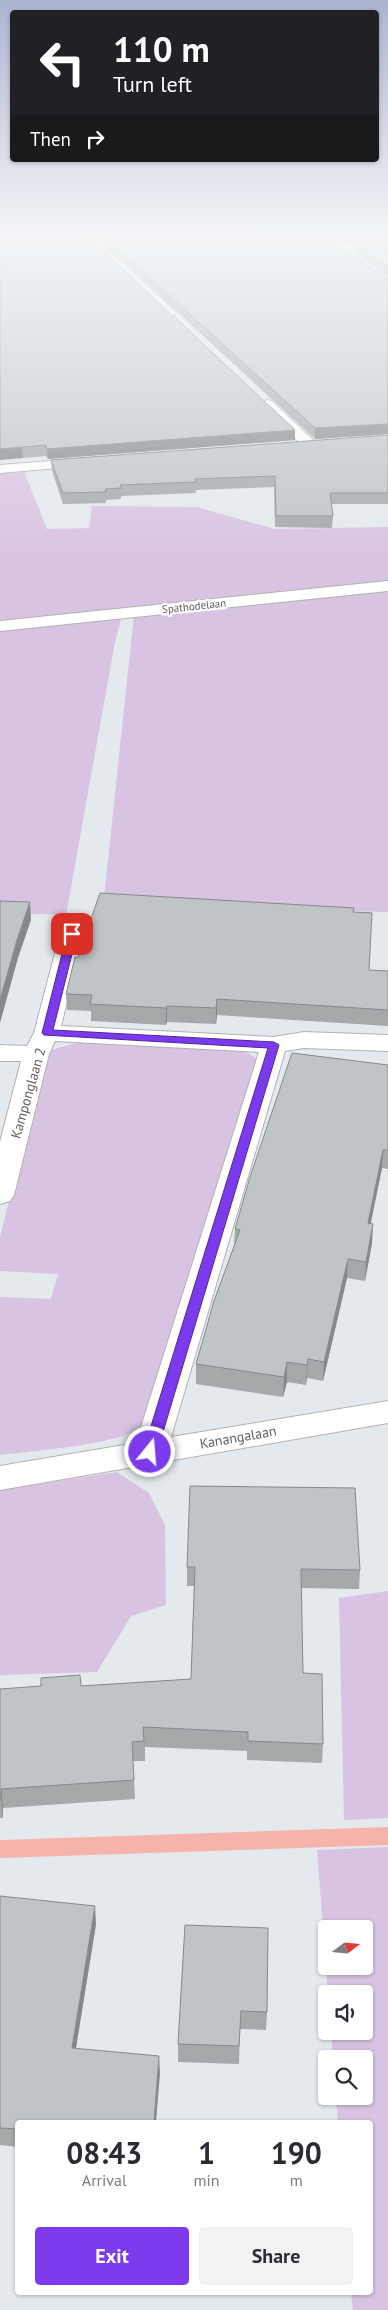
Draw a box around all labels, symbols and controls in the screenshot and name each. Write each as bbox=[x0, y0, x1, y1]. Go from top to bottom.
text: 110 m bbox=[113, 26, 210, 72]
icon: left bbox=[30, 30, 95, 95]
text: Turn left bbox=[113, 70, 192, 98]
icon: right bbox=[81, 125, 109, 153]
text: Then bbox=[30, 127, 71, 151]
street label: Spathodelaan bbox=[161, 596, 227, 616]
pin bbox=[51, 913, 93, 955]
icon: arrive bbox=[58, 920, 86, 948]
street label: Kamponglaan 2 bbox=[6, 1045, 50, 1141]
street label: Kanangalaan bbox=[198, 1421, 278, 1453]
position arrow bbox=[123, 1425, 175, 1477]
north arrow bbox=[318, 1920, 372, 1975]
map controls bbox=[318, 1920, 373, 2105]
button: sound bbox=[318, 1985, 373, 2040]
button: search bbox=[318, 2050, 373, 2105]
text: 08:43 bbox=[66, 2133, 142, 2172]
text: 1 bbox=[198, 2133, 215, 2172]
text: 190 bbox=[271, 2133, 322, 2172]
text: Arrival bbox=[82, 2170, 127, 2190]
text: min bbox=[194, 2170, 220, 2190]
text: m bbox=[290, 2170, 303, 2190]
button: Exit bbox=[35, 2227, 189, 2285]
button: Share bbox=[199, 2227, 353, 2285]

